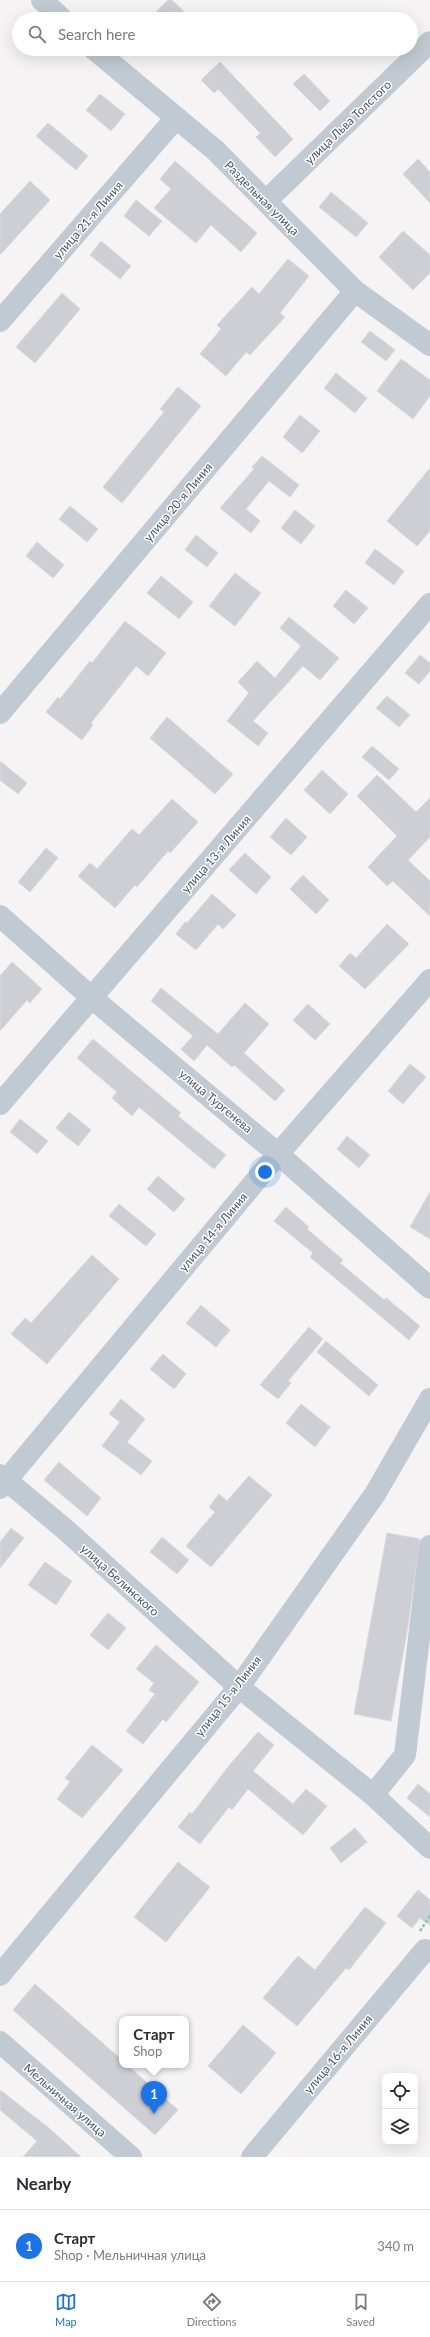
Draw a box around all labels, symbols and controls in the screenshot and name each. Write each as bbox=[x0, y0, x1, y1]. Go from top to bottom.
search box bbox=[12, 12, 418, 56]
icon: search bbox=[26, 23, 48, 45]
text: Search here bbox=[58, 25, 135, 43]
street label: улица Льва Толстого bbox=[302, 77, 394, 167]
street label: Раздельная улица bbox=[222, 158, 302, 238]
street label: улица 21-я Линия bbox=[50, 178, 126, 262]
street label: улица 20-я Линия bbox=[141, 459, 215, 544]
street label: улица 13-я Линия bbox=[178, 812, 254, 896]
street label: улица Тургенева bbox=[176, 1066, 256, 1136]
your location bbox=[255, 1162, 275, 1182]
street label: улица 14-я Линия bbox=[176, 1189, 250, 1274]
street label: улица Белинского bbox=[78, 1541, 162, 1619]
street label: улица 15-я Линия bbox=[192, 1653, 264, 1739]
street label: улица 16-я Линия bbox=[301, 2011, 375, 2096]
popup bbox=[119, 2016, 189, 2068]
text: Cтарт bbox=[133, 2025, 175, 2043]
text: Shop bbox=[133, 2043, 162, 2059]
street label: Мельничная улица bbox=[21, 2060, 109, 2140]
map controls bbox=[382, 2073, 418, 2145]
button: locate bbox=[382, 2073, 418, 2109]
pin: 1 bbox=[141, 2081, 167, 2114]
button: layers bbox=[382, 2109, 418, 2145]
text: Nearby bbox=[16, 2173, 71, 2194]
text: Cтарт bbox=[54, 2229, 95, 2247]
text: 1 bbox=[25, 2238, 33, 2254]
text: 340 m bbox=[377, 2238, 414, 2254]
text: Shop · Мельничная улица bbox=[54, 2247, 206, 2263]
tab: Map bbox=[55, 2291, 77, 2328]
tab: Directions bbox=[187, 2291, 236, 2328]
tab: Saved bbox=[346, 2291, 375, 2328]

